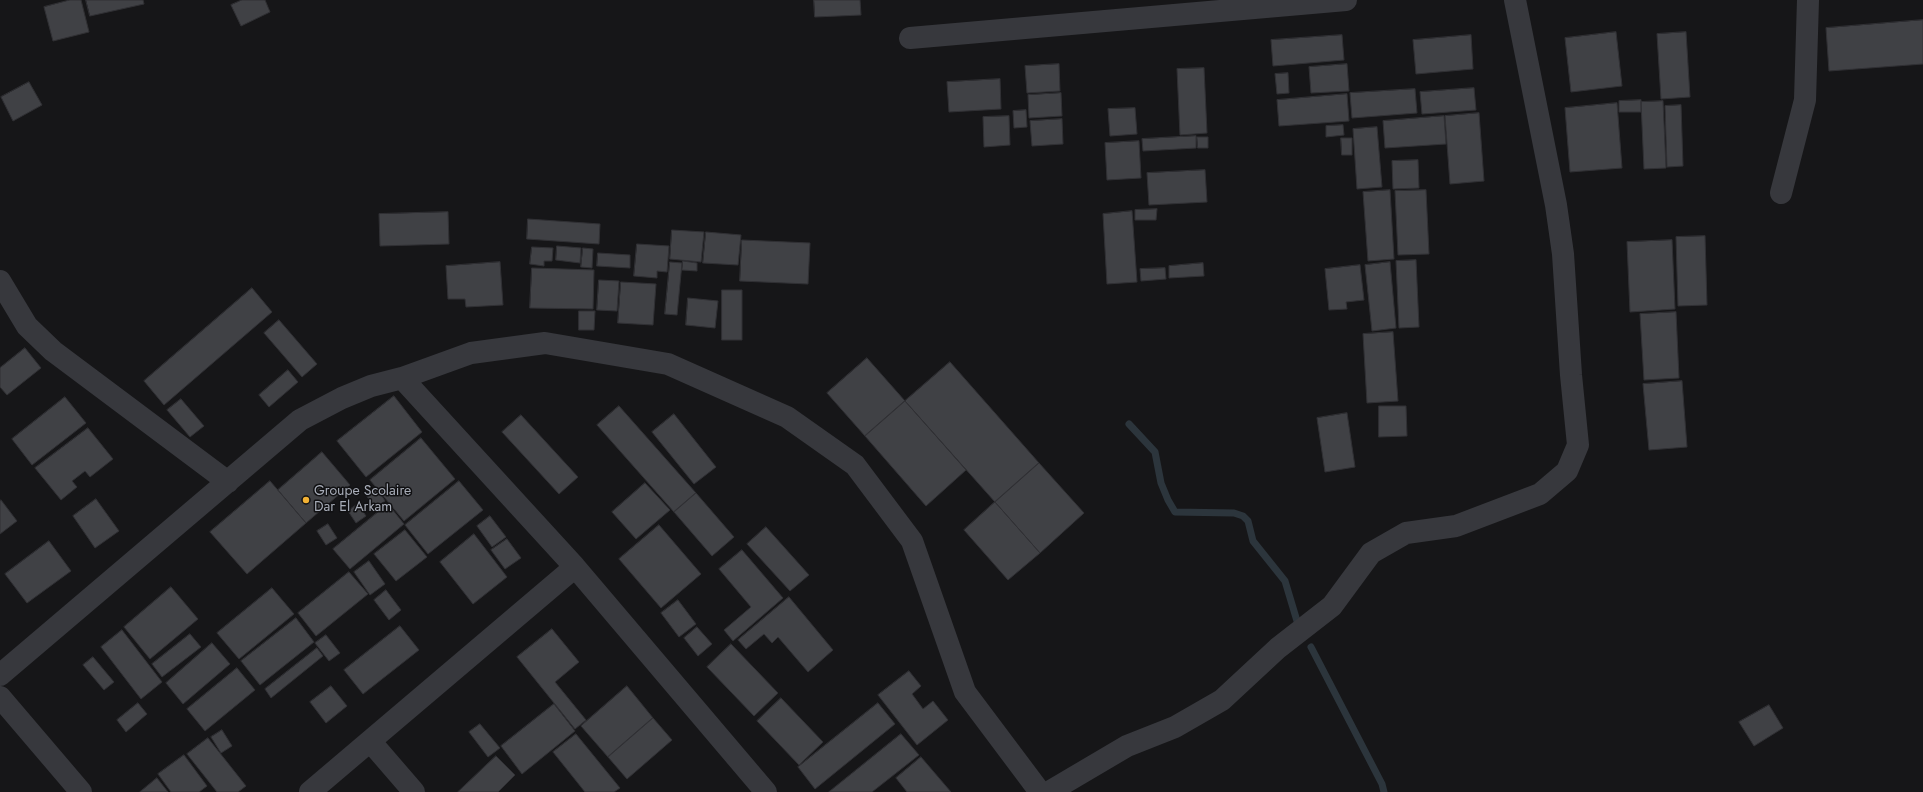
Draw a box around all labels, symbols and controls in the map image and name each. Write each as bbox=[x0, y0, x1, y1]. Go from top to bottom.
place label: Groupe Scolaire Dar El Arkam bbox=[314, 484, 411, 516]
marker: Groupe Scolaire Dar El Arkam bbox=[301, 495, 311, 505]

